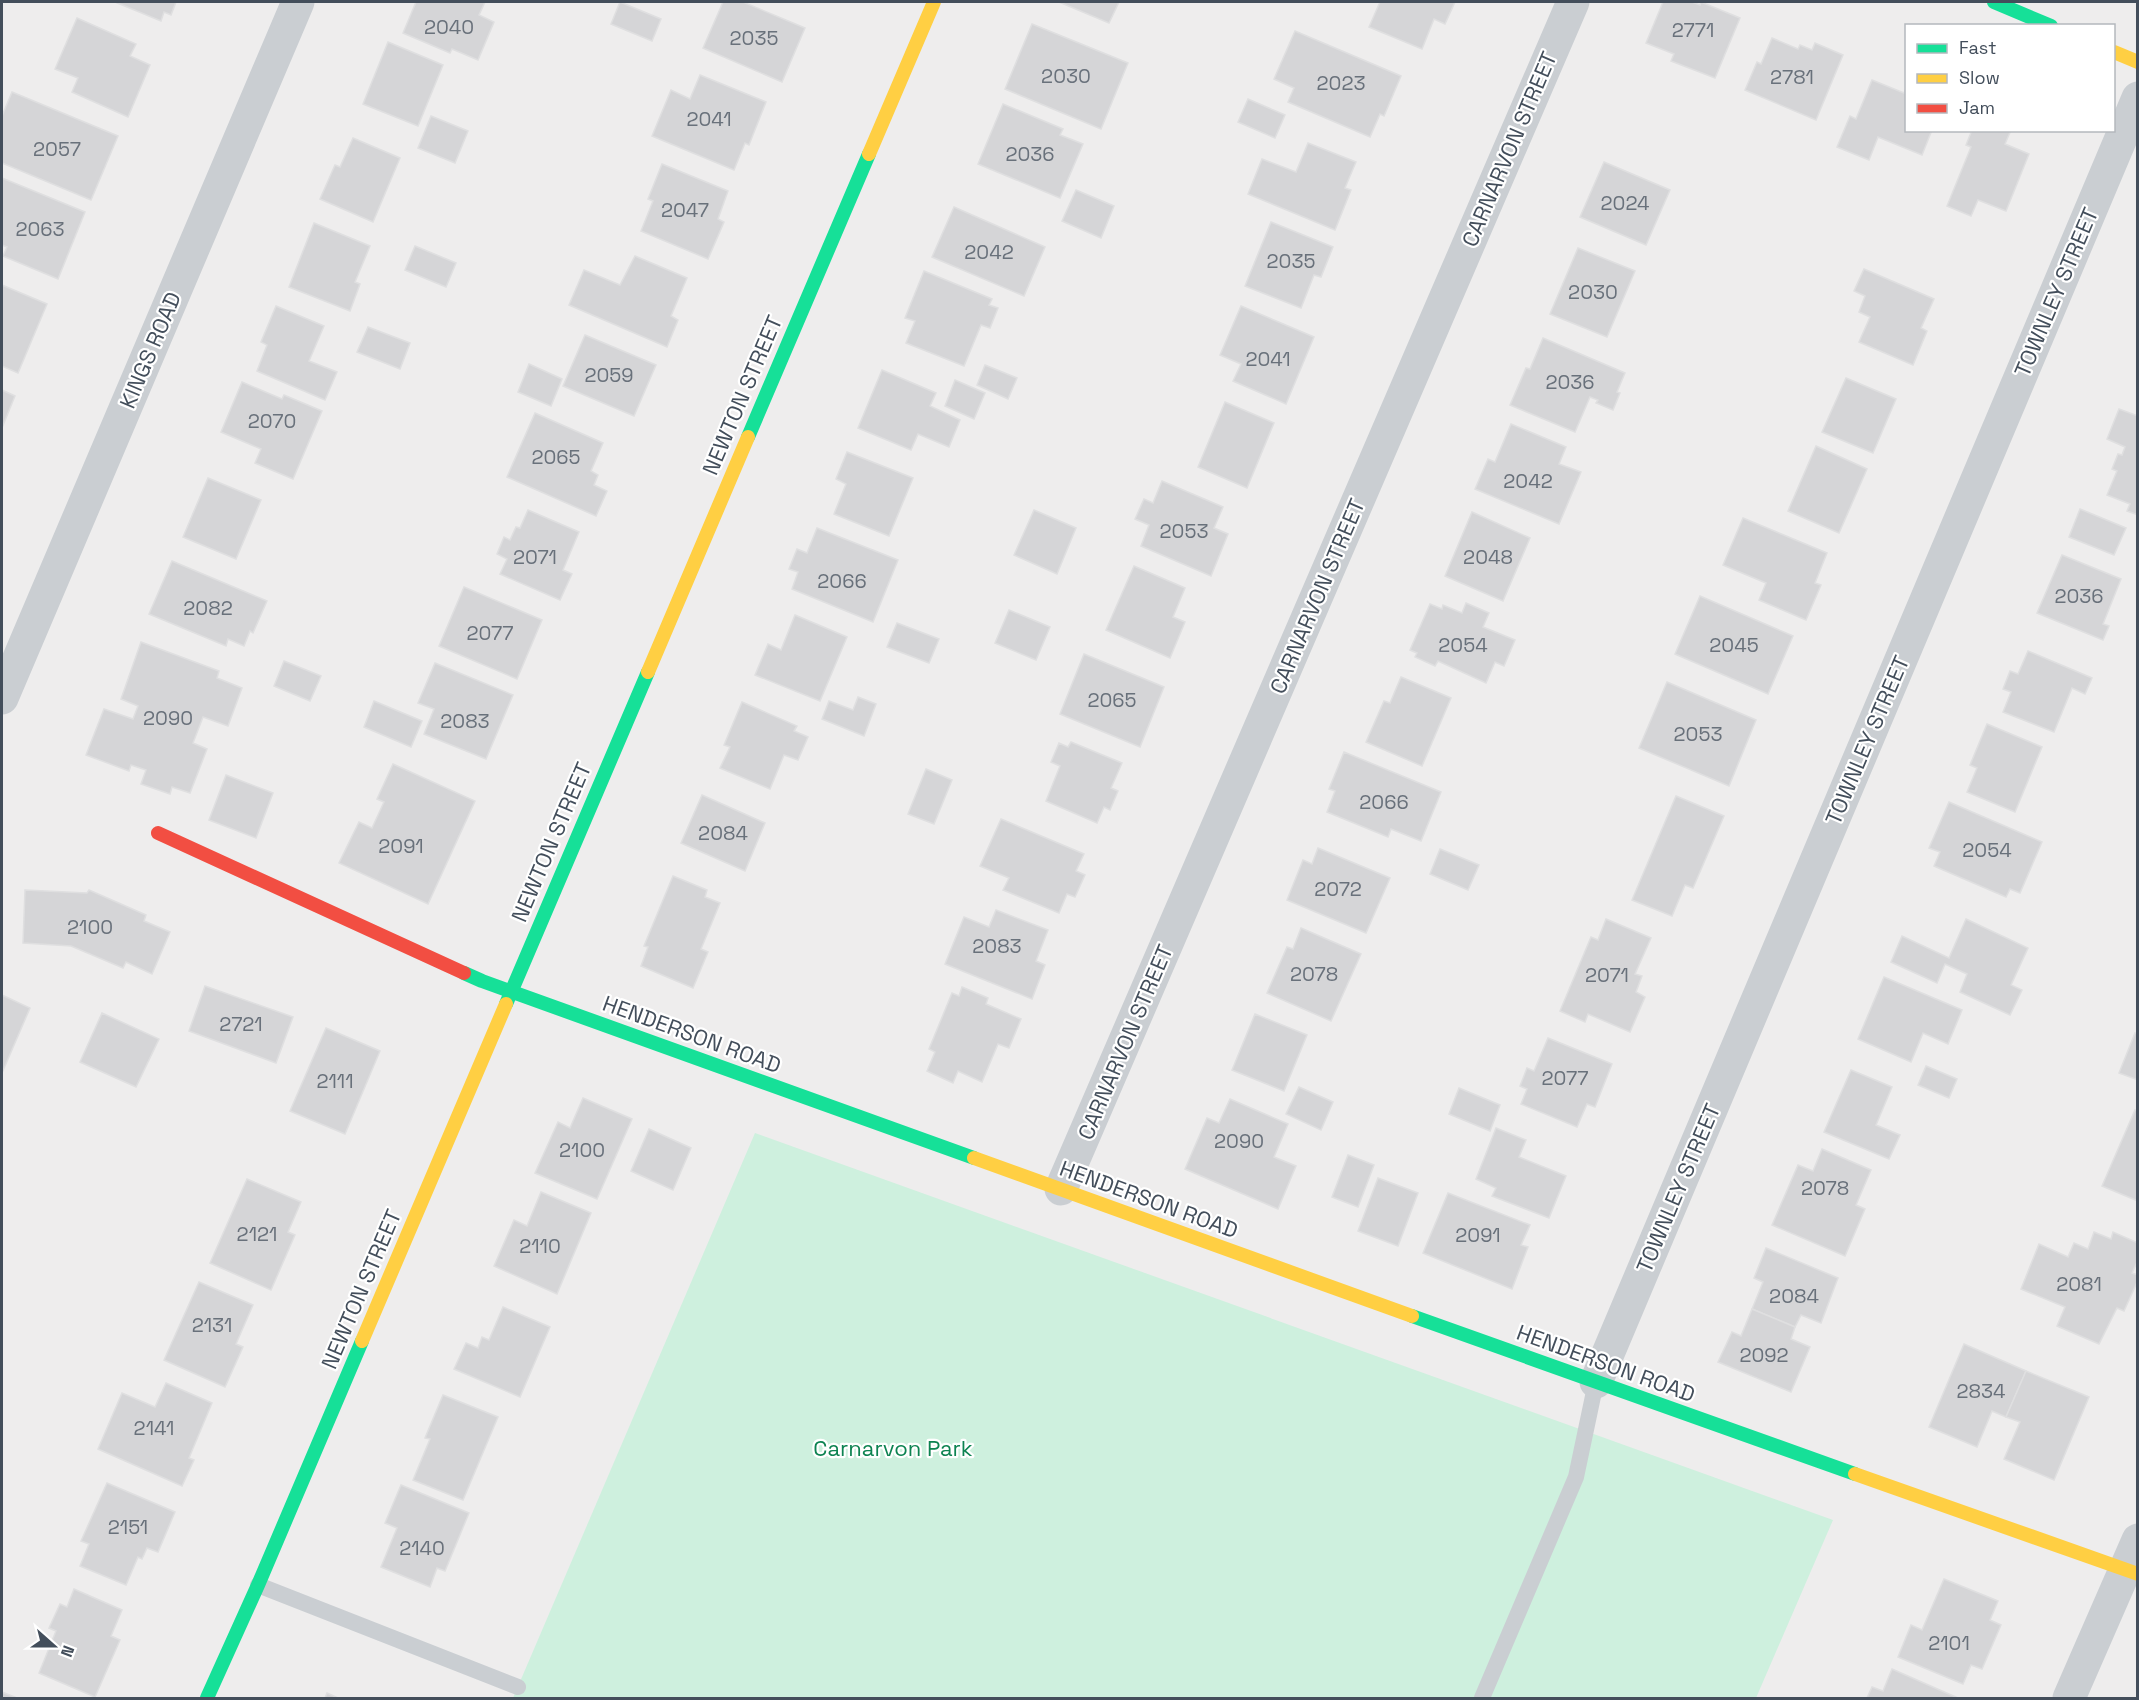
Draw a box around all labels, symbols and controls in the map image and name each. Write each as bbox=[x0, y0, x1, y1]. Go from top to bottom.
house number: 2040 bbox=[424, 14, 474, 40]
house number: 2771 bbox=[1672, 17, 1714, 43]
legend bbox=[1905, 24, 2115, 132]
house number: 2035 bbox=[730, 25, 778, 51]
text: Fast bbox=[1959, 36, 1996, 59]
street label: CARNARVON STREET bbox=[1455, 47, 1563, 251]
house number: 2030 bbox=[1041, 63, 1091, 89]
house number: 2781 bbox=[1770, 64, 1814, 90]
text: Slow bbox=[1959, 66, 2000, 89]
house number: 2023 bbox=[1317, 70, 1365, 96]
text: Jam bbox=[1959, 96, 1995, 119]
house number: 2041 bbox=[686, 106, 732, 132]
house number: 2057 bbox=[33, 136, 81, 162]
house number: 2036 bbox=[1005, 141, 1055, 167]
house number: 2024 bbox=[1601, 190, 1649, 216]
house number: 2047 bbox=[661, 197, 709, 223]
street label: TOWNLEY STREET bbox=[2008, 203, 2104, 381]
house number: 2063 bbox=[15, 216, 65, 242]
house number: 2042 bbox=[964, 239, 1014, 265]
house number: 2035 bbox=[1267, 248, 1315, 274]
house number: 2030 bbox=[1568, 279, 1618, 305]
street label: KINGS ROAD bbox=[113, 288, 187, 412]
street label: NEWTON STREET bbox=[696, 311, 788, 479]
house number: 2041 bbox=[1245, 346, 1291, 372]
house number: 2059 bbox=[584, 362, 634, 388]
house number: 2036 bbox=[1545, 369, 1595, 395]
house number: 2070 bbox=[248, 408, 296, 434]
house number: 2065 bbox=[531, 444, 581, 470]
house number: 2042 bbox=[1503, 468, 1553, 494]
street label: CARNARVON STREET bbox=[1263, 494, 1371, 698]
house number: 2053 bbox=[1160, 518, 1208, 544]
house number: 2071 bbox=[513, 544, 557, 570]
house number: 2048 bbox=[1463, 544, 1513, 570]
house number: 2066 bbox=[817, 568, 867, 594]
house number: 2036 bbox=[2054, 583, 2104, 609]
house number: 2082 bbox=[183, 595, 233, 621]
house number: 2077 bbox=[466, 620, 514, 646]
house number: 2054 bbox=[1438, 632, 1488, 658]
house number: 2045 bbox=[1709, 632, 1759, 658]
street label: TOWNLEY STREET bbox=[1819, 651, 1915, 829]
house number: 2065 bbox=[1087, 687, 1137, 713]
house number: 2090 bbox=[143, 705, 193, 731]
house number: 2083 bbox=[440, 708, 490, 734]
house number: 2053 bbox=[1674, 721, 1722, 747]
street label: NEWTON STREET bbox=[505, 758, 597, 926]
house number: 2066 bbox=[1359, 789, 1409, 815]
house number: 2084 bbox=[698, 820, 748, 846]
house number: 2091 bbox=[378, 833, 424, 859]
house number: 2054 bbox=[1962, 837, 2012, 863]
house number: 2072 bbox=[1314, 876, 1362, 902]
house number: 2100 bbox=[67, 914, 113, 940]
house number: 2083 bbox=[972, 933, 1022, 959]
street label: CARNARVON STREET bbox=[1071, 940, 1179, 1144]
house number: 2078 bbox=[1290, 961, 1338, 987]
house number: 2071 bbox=[1585, 962, 1629, 988]
street label: HENDERSON ROAD bbox=[599, 989, 785, 1079]
house number: 2721 bbox=[219, 1011, 263, 1037]
house number: 2077 bbox=[1541, 1065, 1589, 1091]
house number: 2111 bbox=[316, 1068, 354, 1094]
street label: TOWNLEY STREET bbox=[1630, 1099, 1726, 1277]
house number: 2090 bbox=[1214, 1128, 1264, 1154]
house number: 2100 bbox=[559, 1137, 605, 1163]
street label: HENDERSON ROAD bbox=[1056, 1154, 1242, 1244]
house number: 2078 bbox=[1801, 1175, 1849, 1201]
street label: NEWTON STREET bbox=[315, 1205, 407, 1373]
house number: 2121 bbox=[237, 1221, 277, 1247]
house number: 2091 bbox=[1455, 1222, 1501, 1248]
house number: 2110 bbox=[519, 1233, 561, 1259]
house number: 2081 bbox=[2056, 1271, 2102, 1297]
house number: 2084 bbox=[1769, 1283, 1819, 1309]
house number: 2131 bbox=[192, 1312, 232, 1338]
street label: HENDERSON ROAD bbox=[1513, 1318, 1699, 1408]
house number: 2092 bbox=[1739, 1342, 1789, 1368]
house number: 2834 bbox=[1956, 1378, 2006, 1404]
house number: 2141 bbox=[134, 1415, 174, 1441]
park label: Carnarvon Park bbox=[813, 1434, 973, 1462]
house number: 2151 bbox=[108, 1514, 148, 1540]
house number: 2140 bbox=[399, 1535, 445, 1561]
north arrow bbox=[24, 1616, 84, 1676]
house number: 2101 bbox=[1928, 1630, 1970, 1656]
text: N bbox=[56, 1642, 79, 1660]

